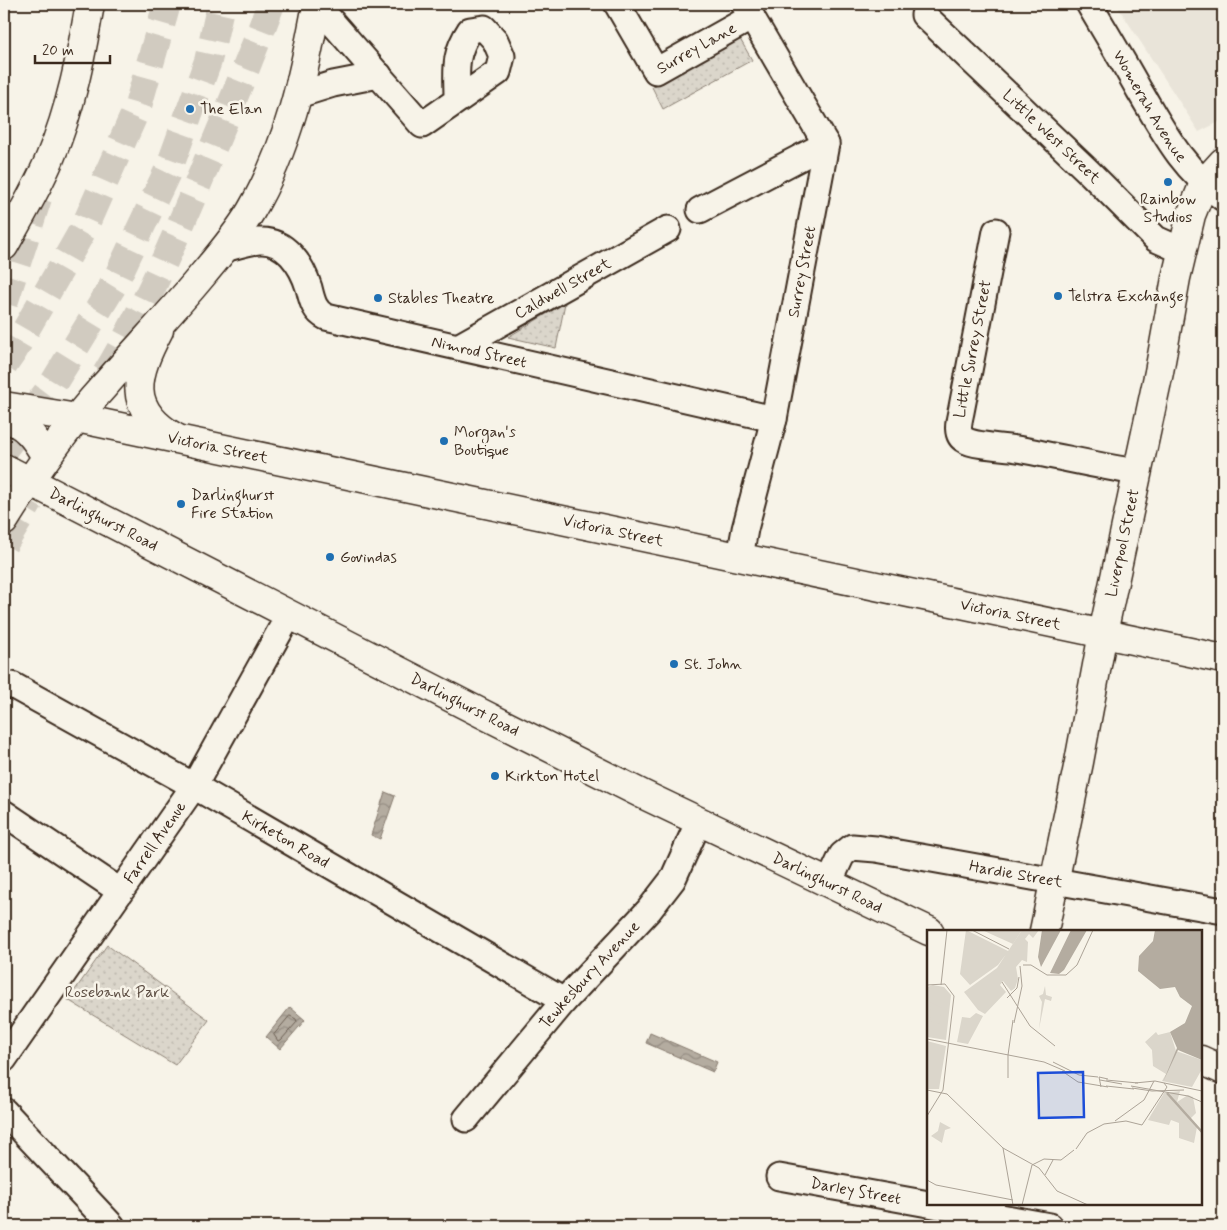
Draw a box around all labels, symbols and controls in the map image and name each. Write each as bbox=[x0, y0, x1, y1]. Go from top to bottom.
street label: Surrey Lane bbox=[653, 17, 740, 79]
scale bar bbox=[35, 32, 110, 64]
text: 20 m bbox=[42, 41, 74, 61]
street label: Womerah Avenue bbox=[1108, 46, 1192, 167]
street label: Little West Street bbox=[998, 85, 1105, 188]
place label: The Elan bbox=[200, 99, 262, 120]
marker: The Elan bbox=[184, 103, 196, 115]
marker: Rainbow Studios bbox=[1162, 176, 1174, 188]
place label: Rainbow Studios bbox=[1140, 189, 1196, 228]
street label: Surrey Street bbox=[783, 224, 821, 319]
street label: Caldwell Street bbox=[511, 252, 615, 324]
street label: Little Surrey Street bbox=[949, 278, 997, 420]
place label: Telstra Exchange bbox=[1068, 286, 1184, 308]
place label: Stables Theatre bbox=[388, 288, 495, 309]
marker: Telstra Exchange bbox=[1052, 290, 1064, 302]
marker: Stables Theatre bbox=[372, 292, 384, 304]
street label: Nimrod Street bbox=[430, 331, 529, 373]
place label: Morgan's Boutique bbox=[454, 422, 516, 461]
street label: Victoria Street bbox=[166, 427, 271, 469]
marker: Morgan's Boutique bbox=[438, 435, 450, 447]
street label: Darlinghurst Road bbox=[46, 482, 162, 556]
place label: Darlinghurst Fire Station bbox=[191, 485, 274, 524]
street label: Liverpool Street bbox=[1101, 486, 1144, 599]
marker: Darlinghurst Fire Station bbox=[175, 498, 187, 510]
street label: Victoria Street bbox=[561, 510, 666, 552]
place label: Govindas bbox=[340, 547, 397, 568]
marker: Govindas bbox=[324, 551, 336, 563]
street label: Victoria Street bbox=[958, 594, 1064, 635]
place label: St. John bbox=[684, 654, 743, 675]
marker: St. John bbox=[668, 658, 680, 670]
street label: Darlinghurst Road bbox=[407, 668, 523, 741]
place label: Kirkton Hotel bbox=[505, 766, 599, 787]
marker: Kirkton Hotel bbox=[489, 770, 501, 782]
street label: Farrell Avenue bbox=[119, 797, 191, 888]
street label: Kirketon Road bbox=[238, 806, 333, 873]
street label: Darlinghurst Road bbox=[769, 847, 886, 918]
street label: Hardie Street bbox=[968, 855, 1065, 893]
street label: Tewkesbury Avenue bbox=[535, 916, 644, 1033]
inset map bbox=[927, 930, 1202, 1205]
park label: Rosebank Park bbox=[65, 982, 169, 1003]
street label: Darley Street bbox=[809, 1172, 903, 1209]

